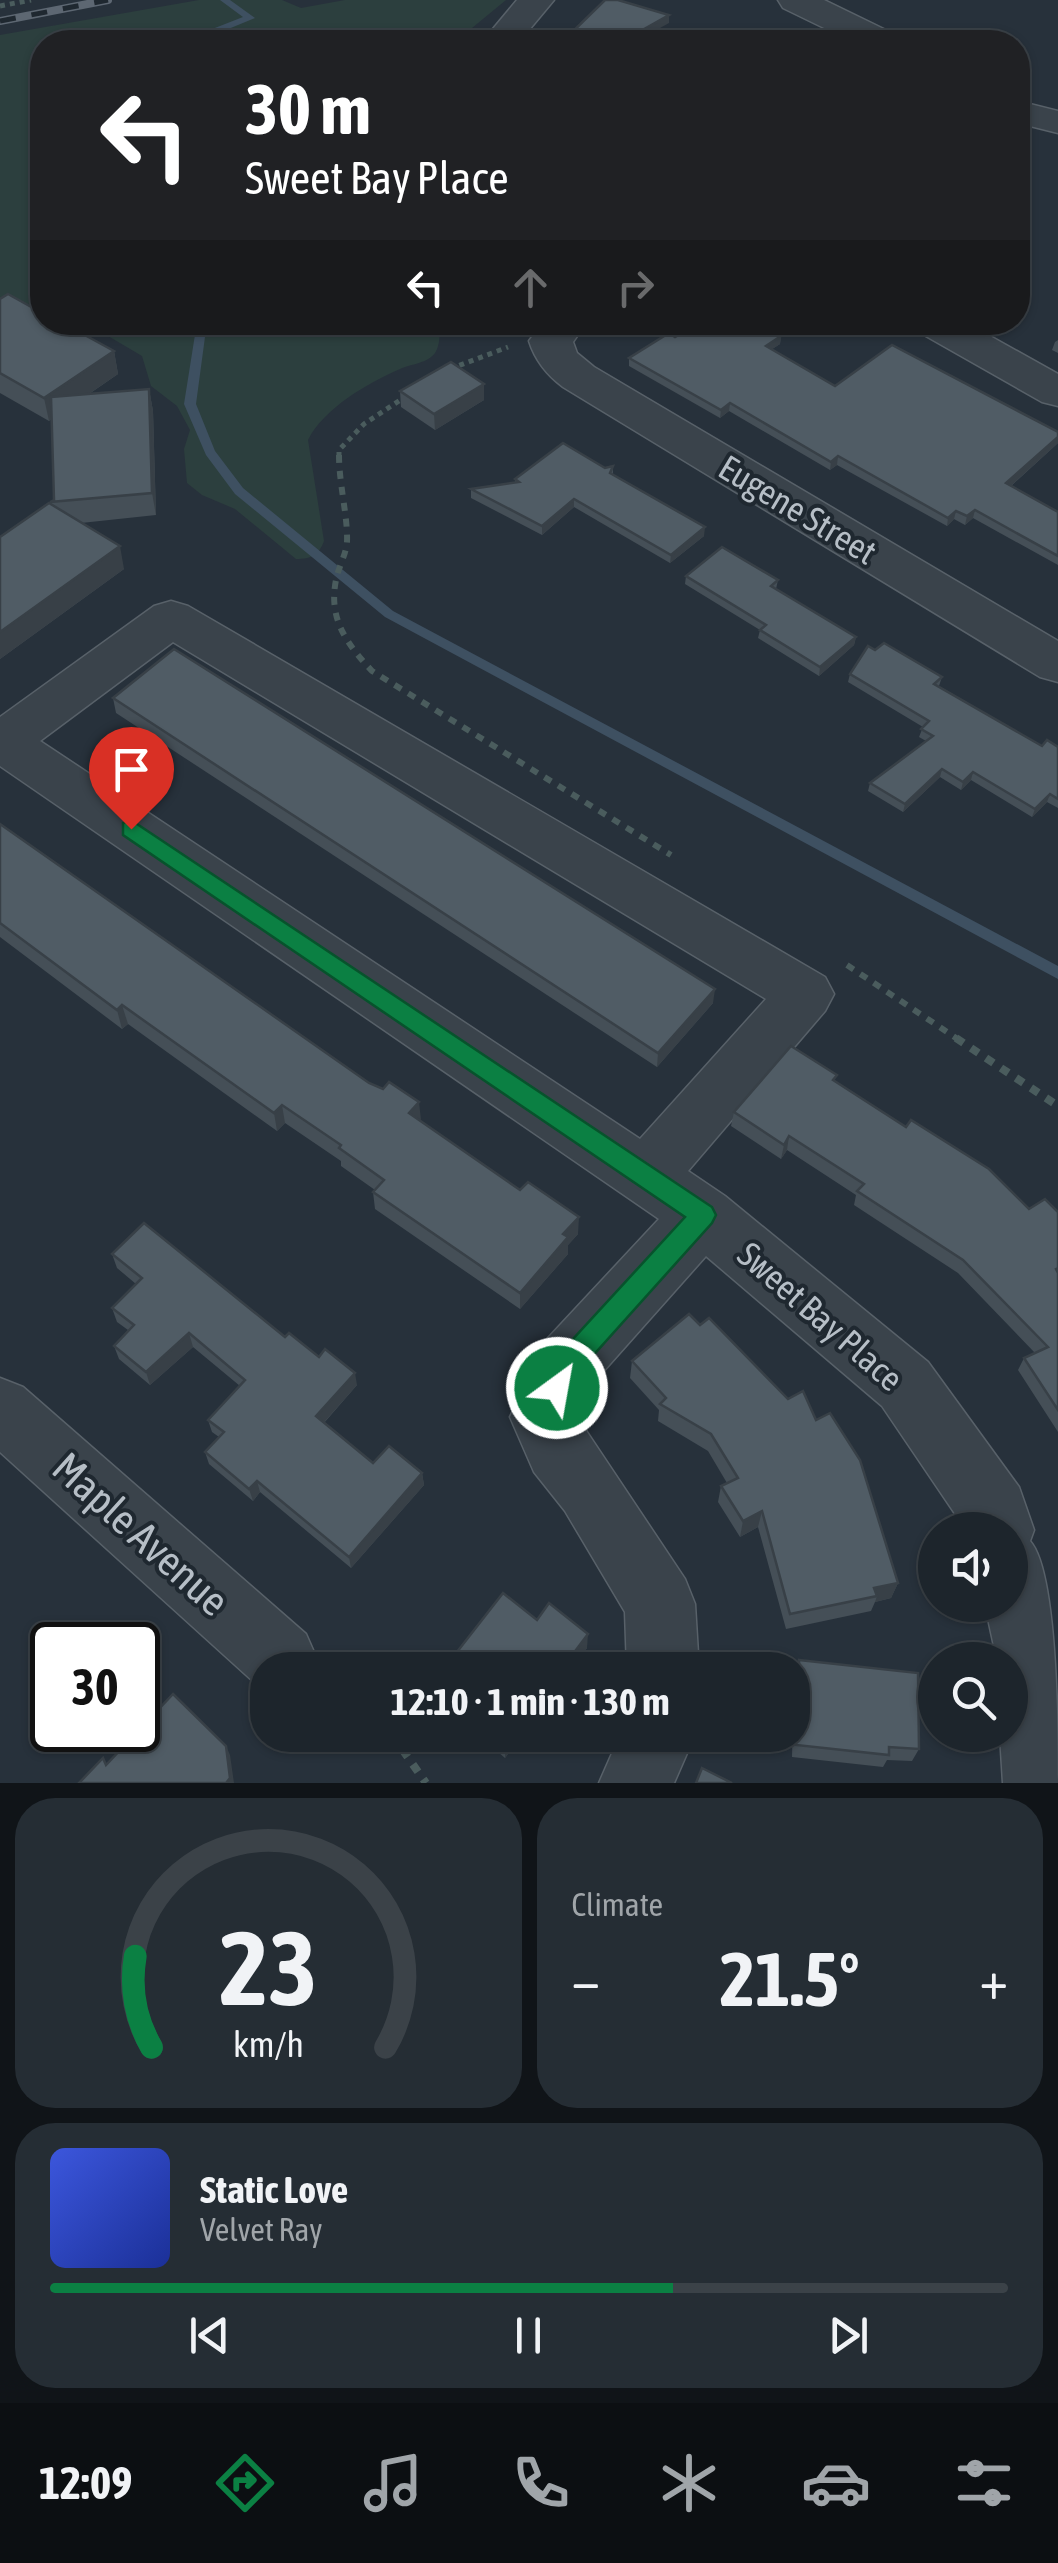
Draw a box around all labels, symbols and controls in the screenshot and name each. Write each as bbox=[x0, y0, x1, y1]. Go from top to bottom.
text: 30 m bbox=[245, 69, 371, 149]
icon: left bbox=[80, 70, 210, 200]
text: Sweet Bay Place bbox=[245, 152, 509, 204]
icon: left bbox=[398, 260, 453, 315]
icon: ahead bbox=[503, 260, 558, 315]
icon: right bbox=[608, 260, 663, 315]
street label: Eugene Street bbox=[712, 446, 884, 572]
pin bbox=[89, 727, 174, 830]
icon: arrive bbox=[104, 742, 159, 797]
street label: Sweet Bay Place bbox=[731, 1234, 911, 1398]
position arrow bbox=[505, 1336, 609, 1440]
street label: Maple Avenue bbox=[43, 1443, 239, 1625]
map controls bbox=[918, 1512, 1028, 1752]
button: sound bbox=[918, 1512, 1028, 1622]
speed limit sign: 30 bbox=[30, 1622, 160, 1752]
button: search bbox=[918, 1642, 1028, 1752]
text: 12:10 · 1 min · 130 m bbox=[390, 1680, 670, 1723]
text: Climate bbox=[572, 1886, 663, 1923]
text: 23 bbox=[219, 1908, 317, 2027]
text: 21.5° bbox=[720, 1936, 860, 2022]
text: − bbox=[572, 1948, 600, 2011]
text: + bbox=[979, 1948, 1008, 2011]
text: km/h bbox=[233, 2024, 304, 2065]
text: Static Love bbox=[200, 2168, 348, 2211]
text: Velvet Ray bbox=[200, 2211, 322, 2248]
icon: previous bbox=[182, 2308, 237, 2363]
icon: pause bbox=[501, 2308, 556, 2363]
icon: next bbox=[821, 2308, 876, 2363]
icon: directions bbox=[210, 2448, 280, 2518]
icon: music bbox=[358, 2448, 428, 2518]
icon: phone bbox=[506, 2448, 576, 2518]
icon: climate bbox=[654, 2448, 724, 2518]
icon: car bbox=[801, 2448, 871, 2518]
icon: filters bbox=[949, 2448, 1019, 2518]
text: 12:09 bbox=[39, 2457, 132, 2509]

